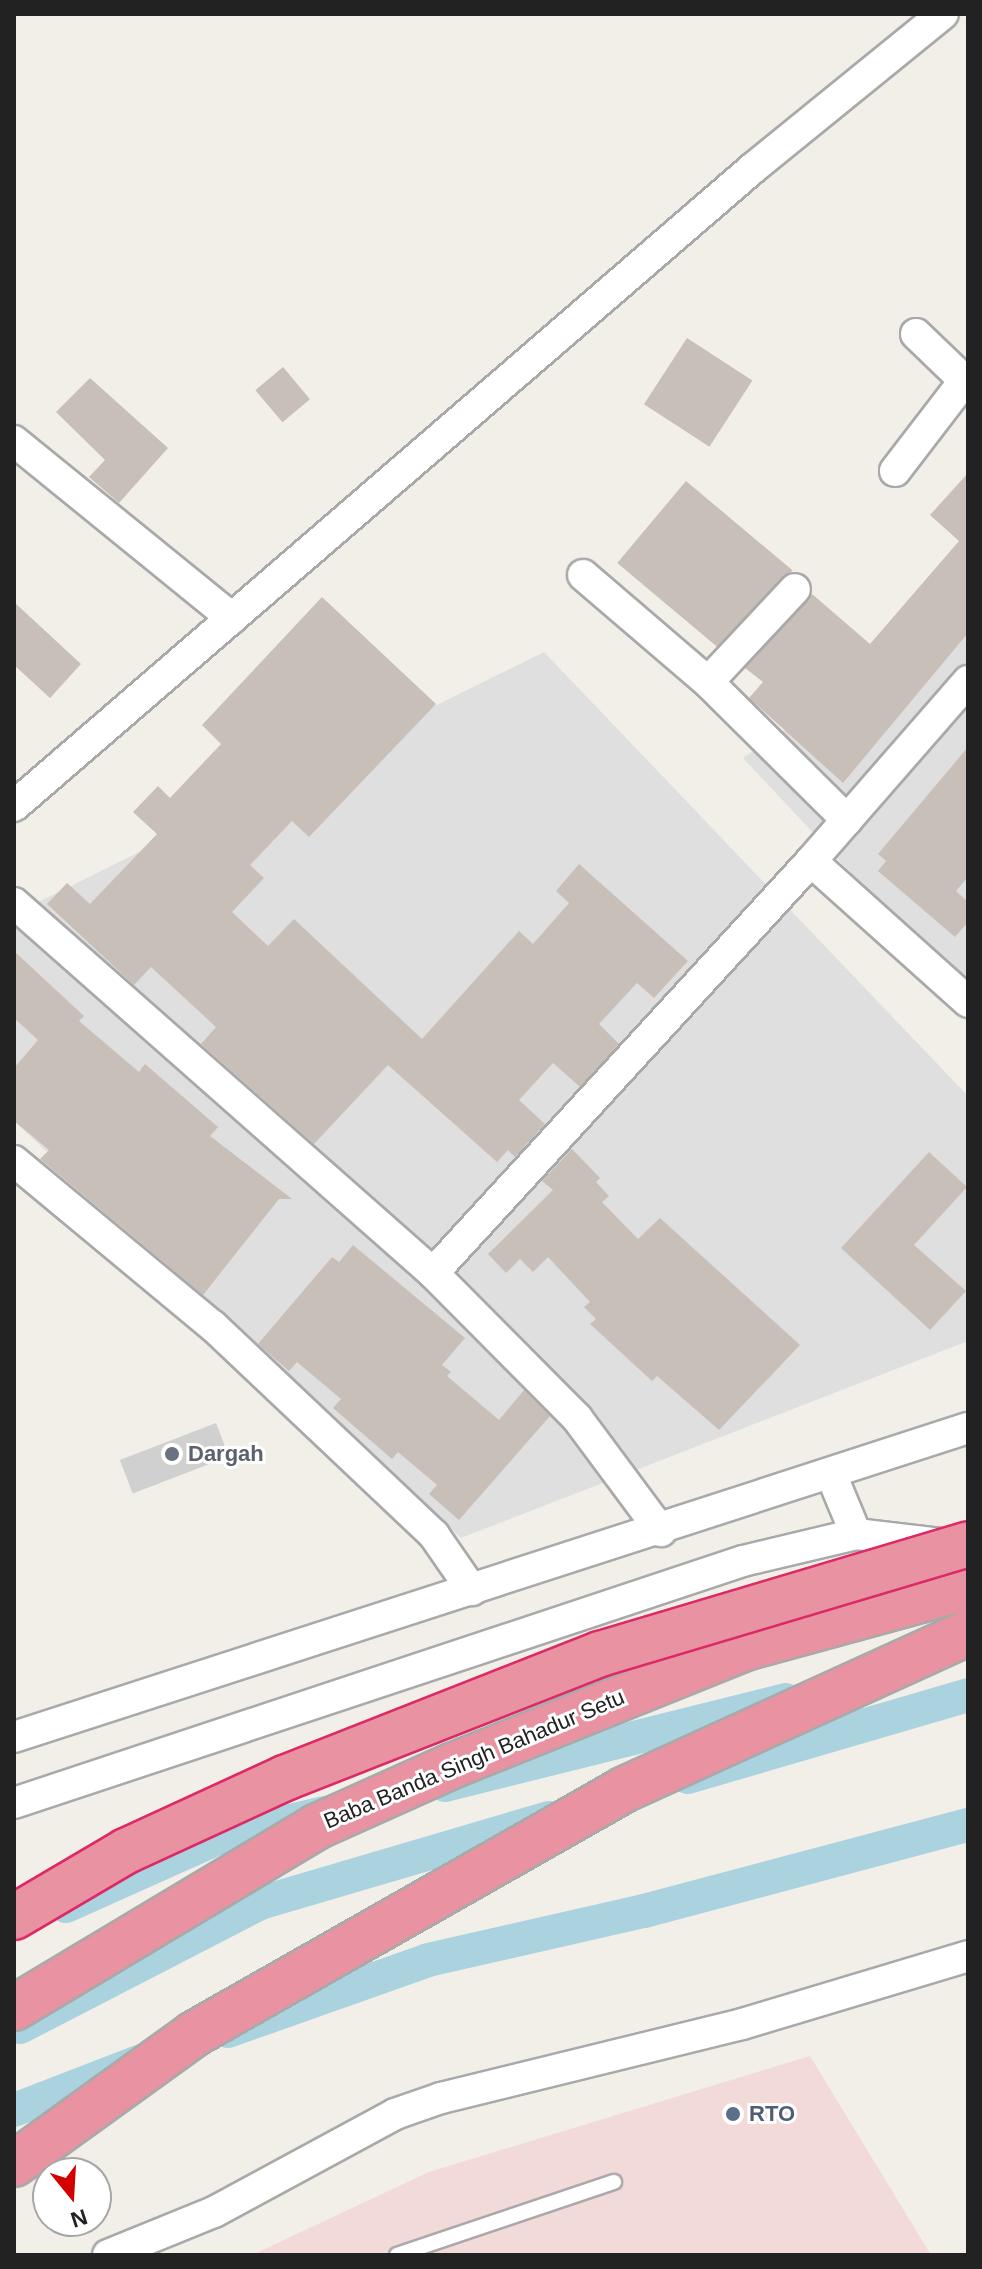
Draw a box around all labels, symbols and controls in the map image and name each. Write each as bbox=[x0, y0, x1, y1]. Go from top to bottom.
place label: Dargah bbox=[188, 1441, 264, 1467]
marker: Dargah bbox=[163, 1445, 181, 1463]
street label: Baba Banda Singh Bahadur Setu bbox=[320, 1684, 628, 1834]
place label: RTO bbox=[749, 2101, 795, 2127]
marker: RTO bbox=[724, 2105, 742, 2123]
north arrow bbox=[32, 2157, 112, 2237]
text: N bbox=[68, 2204, 90, 2233]

